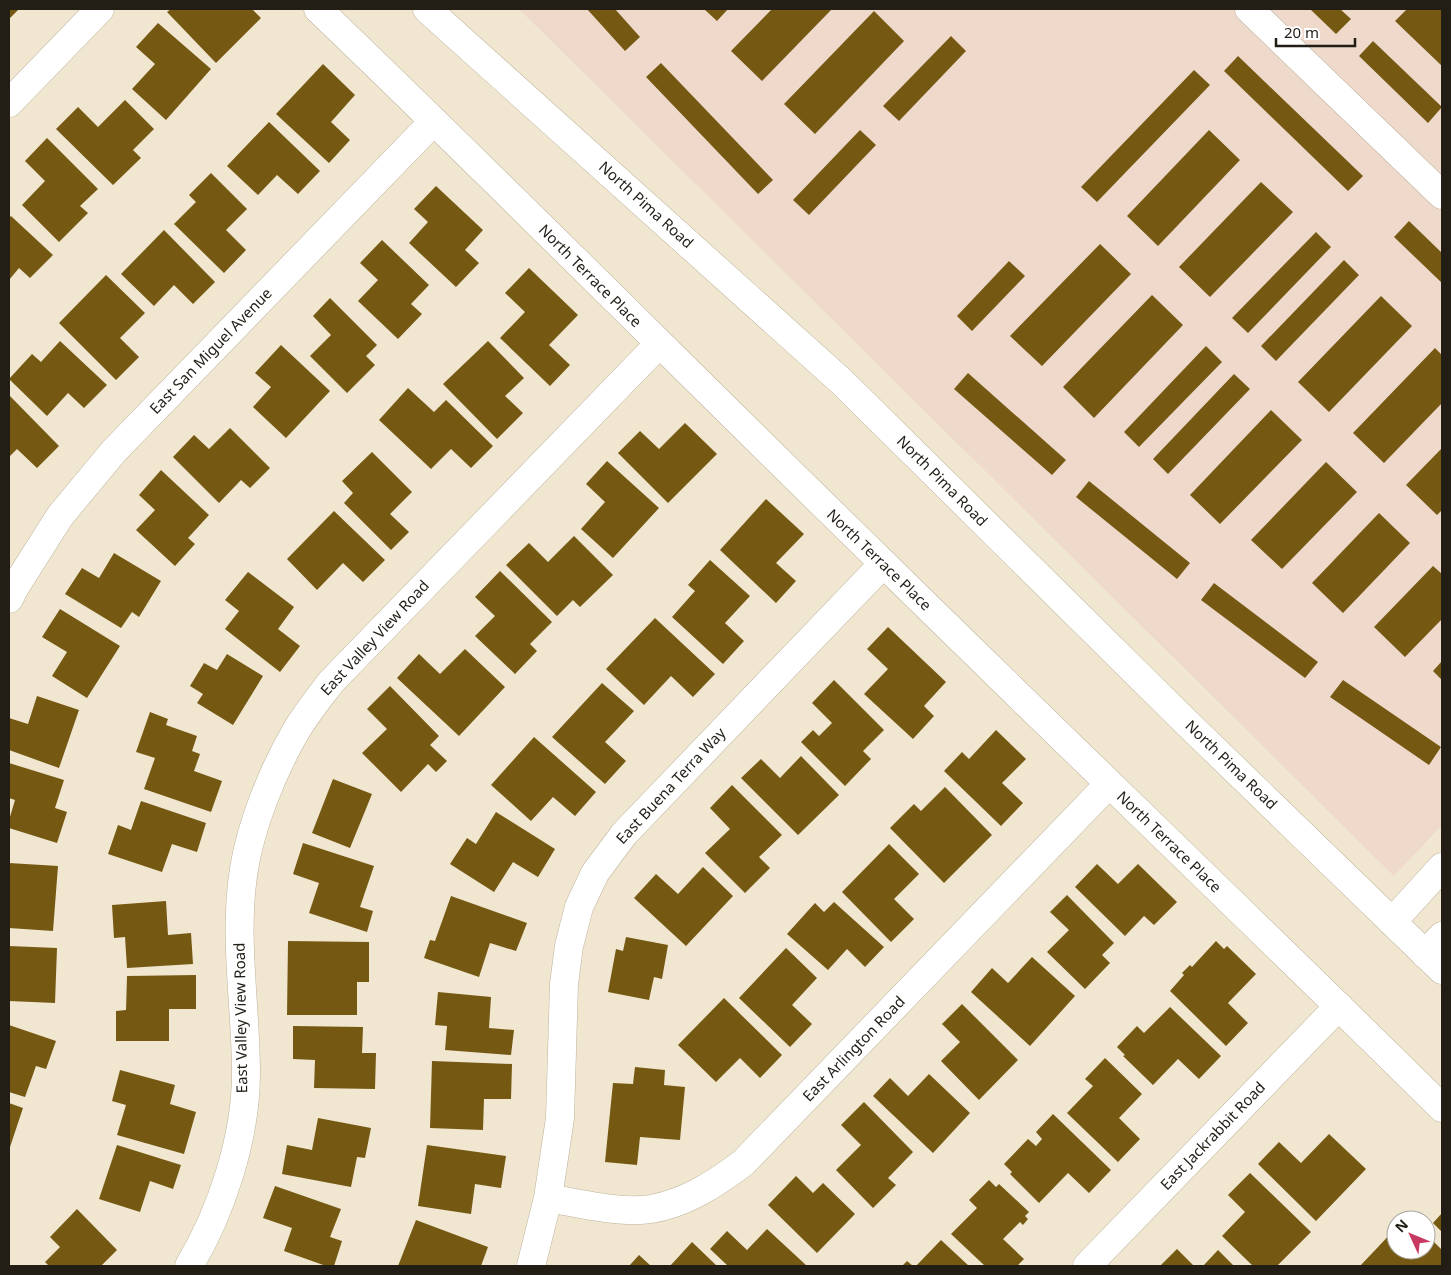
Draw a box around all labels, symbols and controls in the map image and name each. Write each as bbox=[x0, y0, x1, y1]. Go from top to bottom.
scale bar bbox=[1276, 15, 1355, 47]
text: 20 m bbox=[1284, 22, 1319, 42]
street label: North Pima Road bbox=[595, 156, 698, 252]
street label: North Terrace Place bbox=[535, 219, 647, 331]
street label: East San Miguel Avenue bbox=[145, 283, 276, 418]
street label: North Pima Road bbox=[893, 431, 992, 530]
street label: North Terrace Place bbox=[823, 504, 936, 614]
street label: East Valley View Road bbox=[316, 575, 433, 699]
street label: North Pima Road bbox=[1181, 715, 1282, 813]
street label: East Buena Terra Way bbox=[611, 723, 730, 848]
street label: North Terrace Place bbox=[1113, 786, 1226, 896]
street label: East Valley View Road bbox=[229, 943, 251, 1093]
street label: East Arlington Road bbox=[798, 991, 909, 1105]
street label: East Jackrabbit Road bbox=[1155, 1077, 1269, 1194]
north arrow bbox=[1386, 1210, 1436, 1260]
text: N bbox=[1390, 1215, 1412, 1236]

